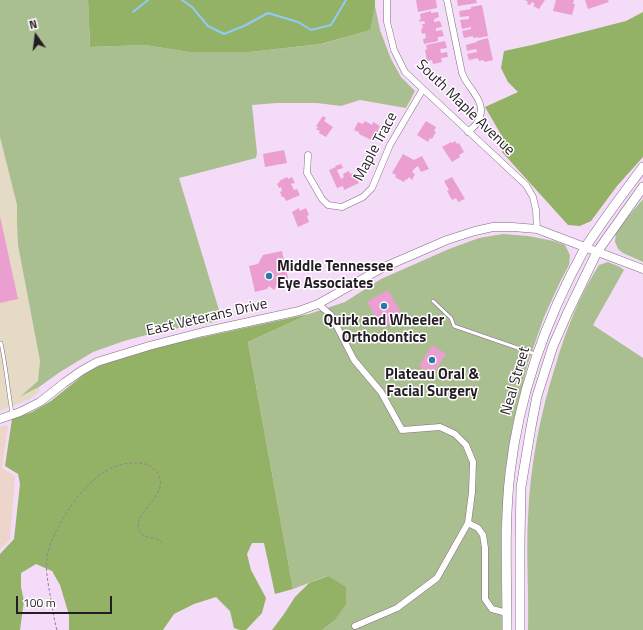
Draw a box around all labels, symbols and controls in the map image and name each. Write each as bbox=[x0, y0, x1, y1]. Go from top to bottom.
north arrow bbox=[16, 16, 56, 56]
text: N bbox=[27, 16, 39, 33]
street label: South Maple Avenue bbox=[412, 56, 518, 160]
street label: Maple Trace bbox=[350, 109, 402, 185]
place label: Middle Tennessee Eye Associates bbox=[277, 258, 393, 293]
marker: Middle Tennessee Eye Associates bbox=[264, 271, 274, 281]
street label: East Veterans Drive bbox=[145, 295, 269, 341]
marker: Quirk and Wheeler Orthodontics bbox=[379, 301, 389, 311]
place label: Quirk and Wheeler Orthodontics bbox=[324, 312, 444, 347]
street label: Neal Street bbox=[498, 345, 534, 417]
marker: Plateau Oral & Facial Surgery bbox=[427, 355, 437, 365]
place label: Plateau Oral & Facial Surgery bbox=[385, 366, 479, 401]
scale bar bbox=[18, 588, 114, 614]
text: 100 m bbox=[23, 593, 56, 612]

